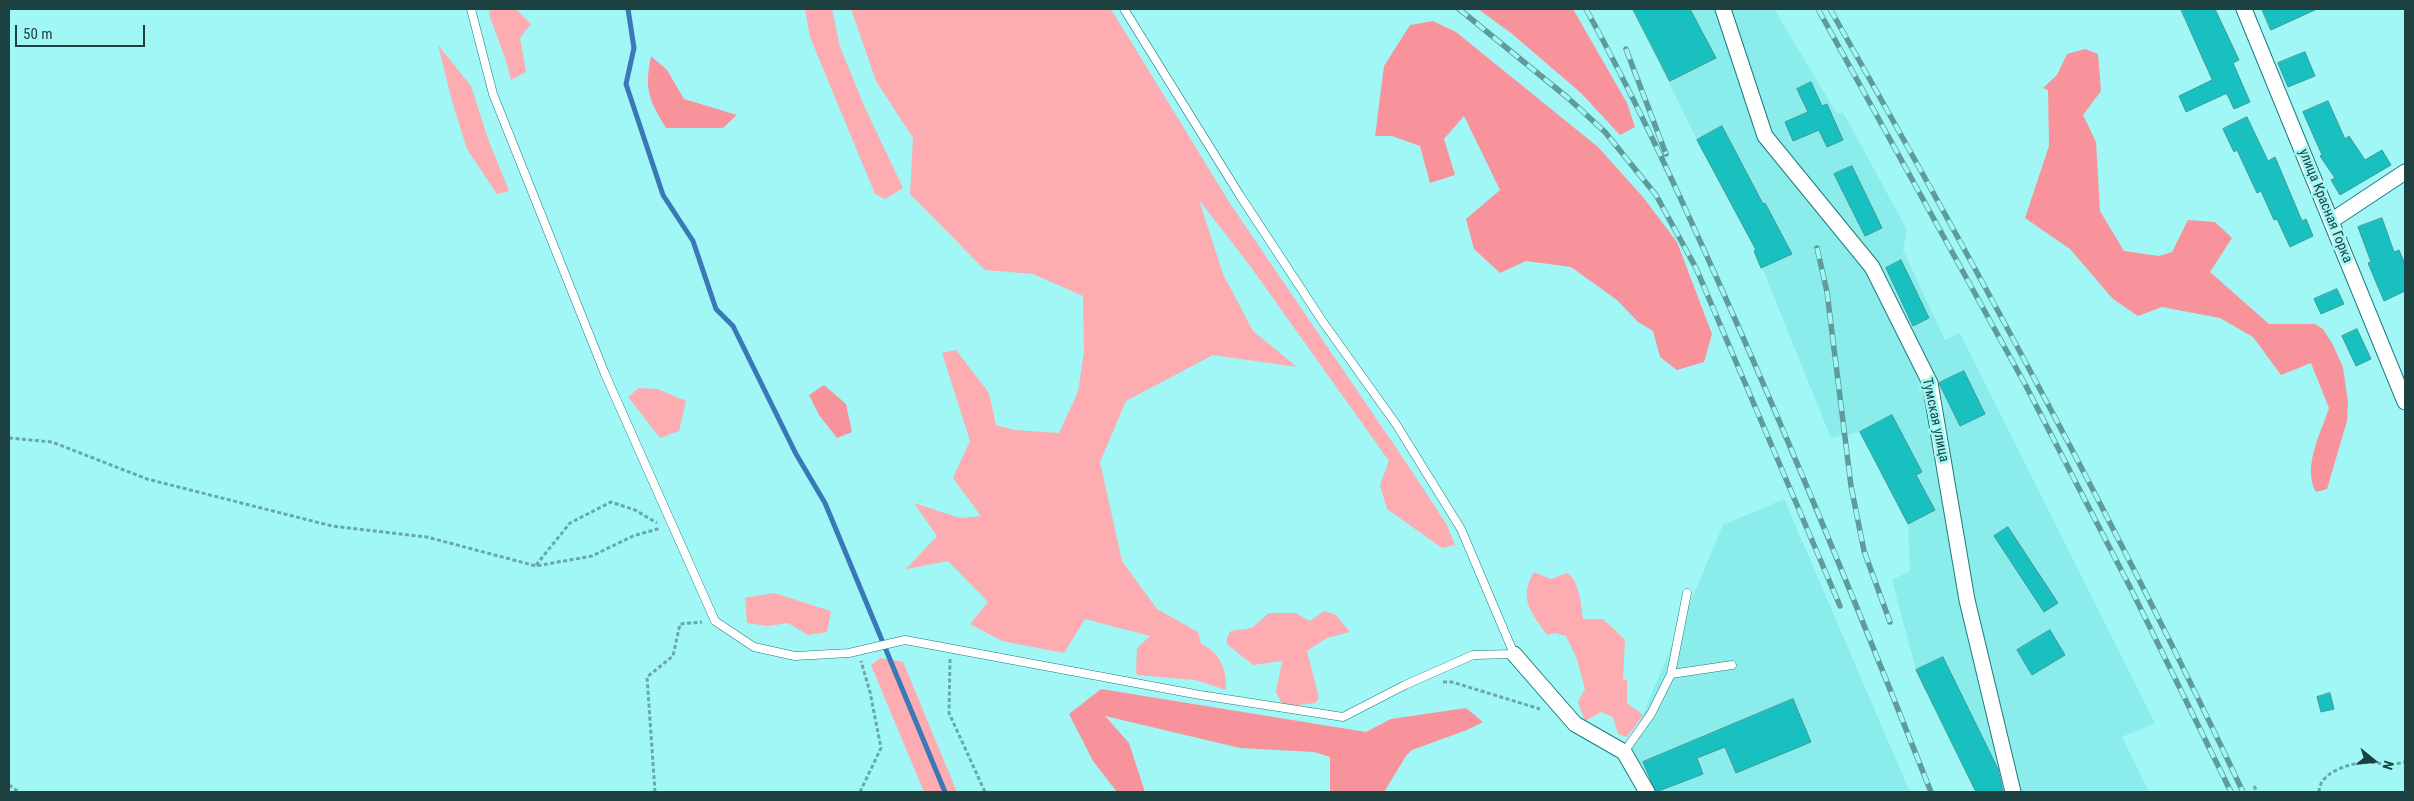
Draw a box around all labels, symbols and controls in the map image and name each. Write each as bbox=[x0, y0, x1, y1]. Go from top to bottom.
scale bar bbox=[18, 15, 148, 47]
text: 50 m bbox=[23, 25, 53, 43]
street label: улица Красная Горка bbox=[2294, 146, 2356, 266]
street label: Тумская улица bbox=[1918, 376, 1952, 464]
north arrow bbox=[2349, 736, 2399, 786]
text: N bbox=[2379, 759, 2397, 772]

